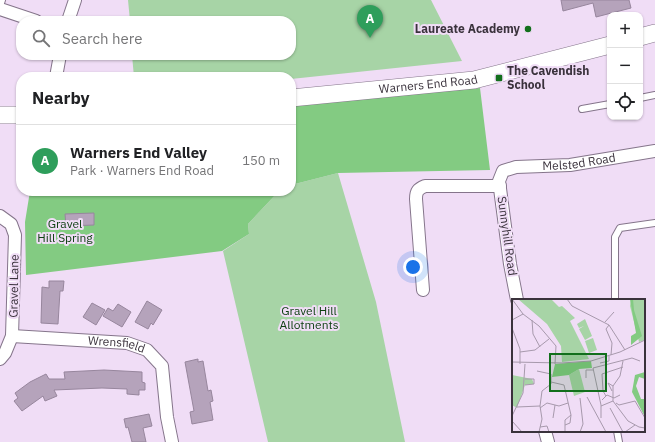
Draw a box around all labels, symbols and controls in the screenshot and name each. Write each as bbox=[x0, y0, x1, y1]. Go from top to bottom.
pin: A bbox=[357, 5, 383, 38]
map controls bbox=[607, 12, 643, 120]
button: + bbox=[607, 12, 643, 48]
search box bbox=[16, 16, 296, 60]
place label: Laureate Academy bbox=[415, 21, 521, 36]
marker: Laureate Academy bbox=[523, 24, 533, 34]
icon: search bbox=[30, 27, 52, 49]
text: Search here bbox=[62, 29, 142, 48]
button: − bbox=[607, 48, 643, 84]
place label: The Cavendish School bbox=[507, 63, 589, 92]
street label: Warners End Road bbox=[378, 71, 479, 96]
marker: The Cavendish School bbox=[494, 73, 504, 83]
button: locate bbox=[607, 84, 643, 120]
text: Nearby bbox=[32, 87, 90, 109]
text: Warners End Valley bbox=[70, 143, 207, 162]
street label: Melsted Road bbox=[542, 150, 617, 173]
text: A bbox=[41, 152, 49, 169]
text: 150 m bbox=[242, 152, 280, 169]
text: Park · Warners End Road bbox=[70, 162, 214, 179]
street label: Sunnyhill Road bbox=[494, 195, 520, 277]
park label: Gravel Hill Spring bbox=[37, 216, 93, 245]
street label: Gravel Lane bbox=[5, 254, 22, 318]
your location bbox=[403, 257, 423, 277]
inset map bbox=[512, 299, 645, 432]
park label: Gravel Hill Allotments bbox=[279, 303, 339, 332]
street label: Wrensfield bbox=[88, 333, 147, 356]

